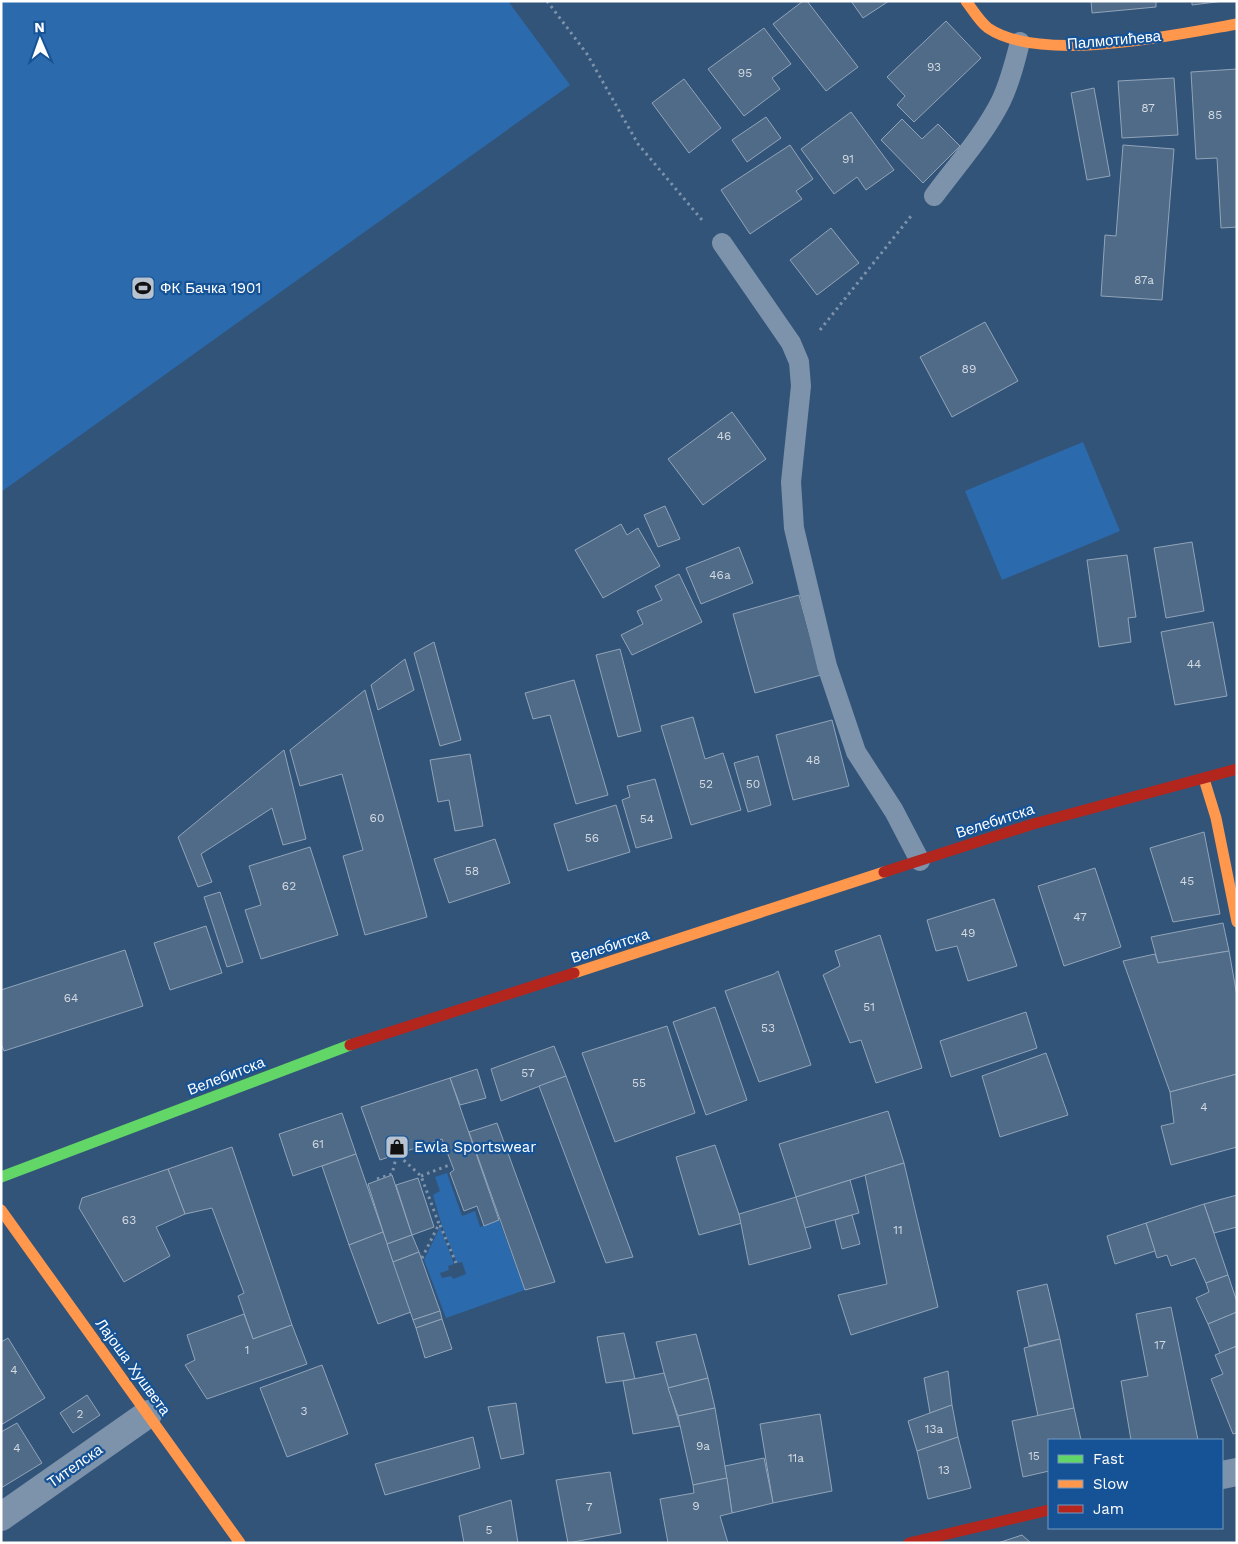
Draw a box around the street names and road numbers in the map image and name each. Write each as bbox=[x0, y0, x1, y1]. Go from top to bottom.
street label: Палмотићева bbox=[1066, 27, 1162, 53]
street label: Велебитска bbox=[954, 800, 1037, 842]
street label: Велебитска bbox=[569, 925, 652, 967]
street label: Велебитска bbox=[185, 1053, 268, 1099]
street label: Лајоша Хушвета bbox=[92, 1315, 175, 1419]
street label: Тителска bbox=[44, 1440, 106, 1491]

